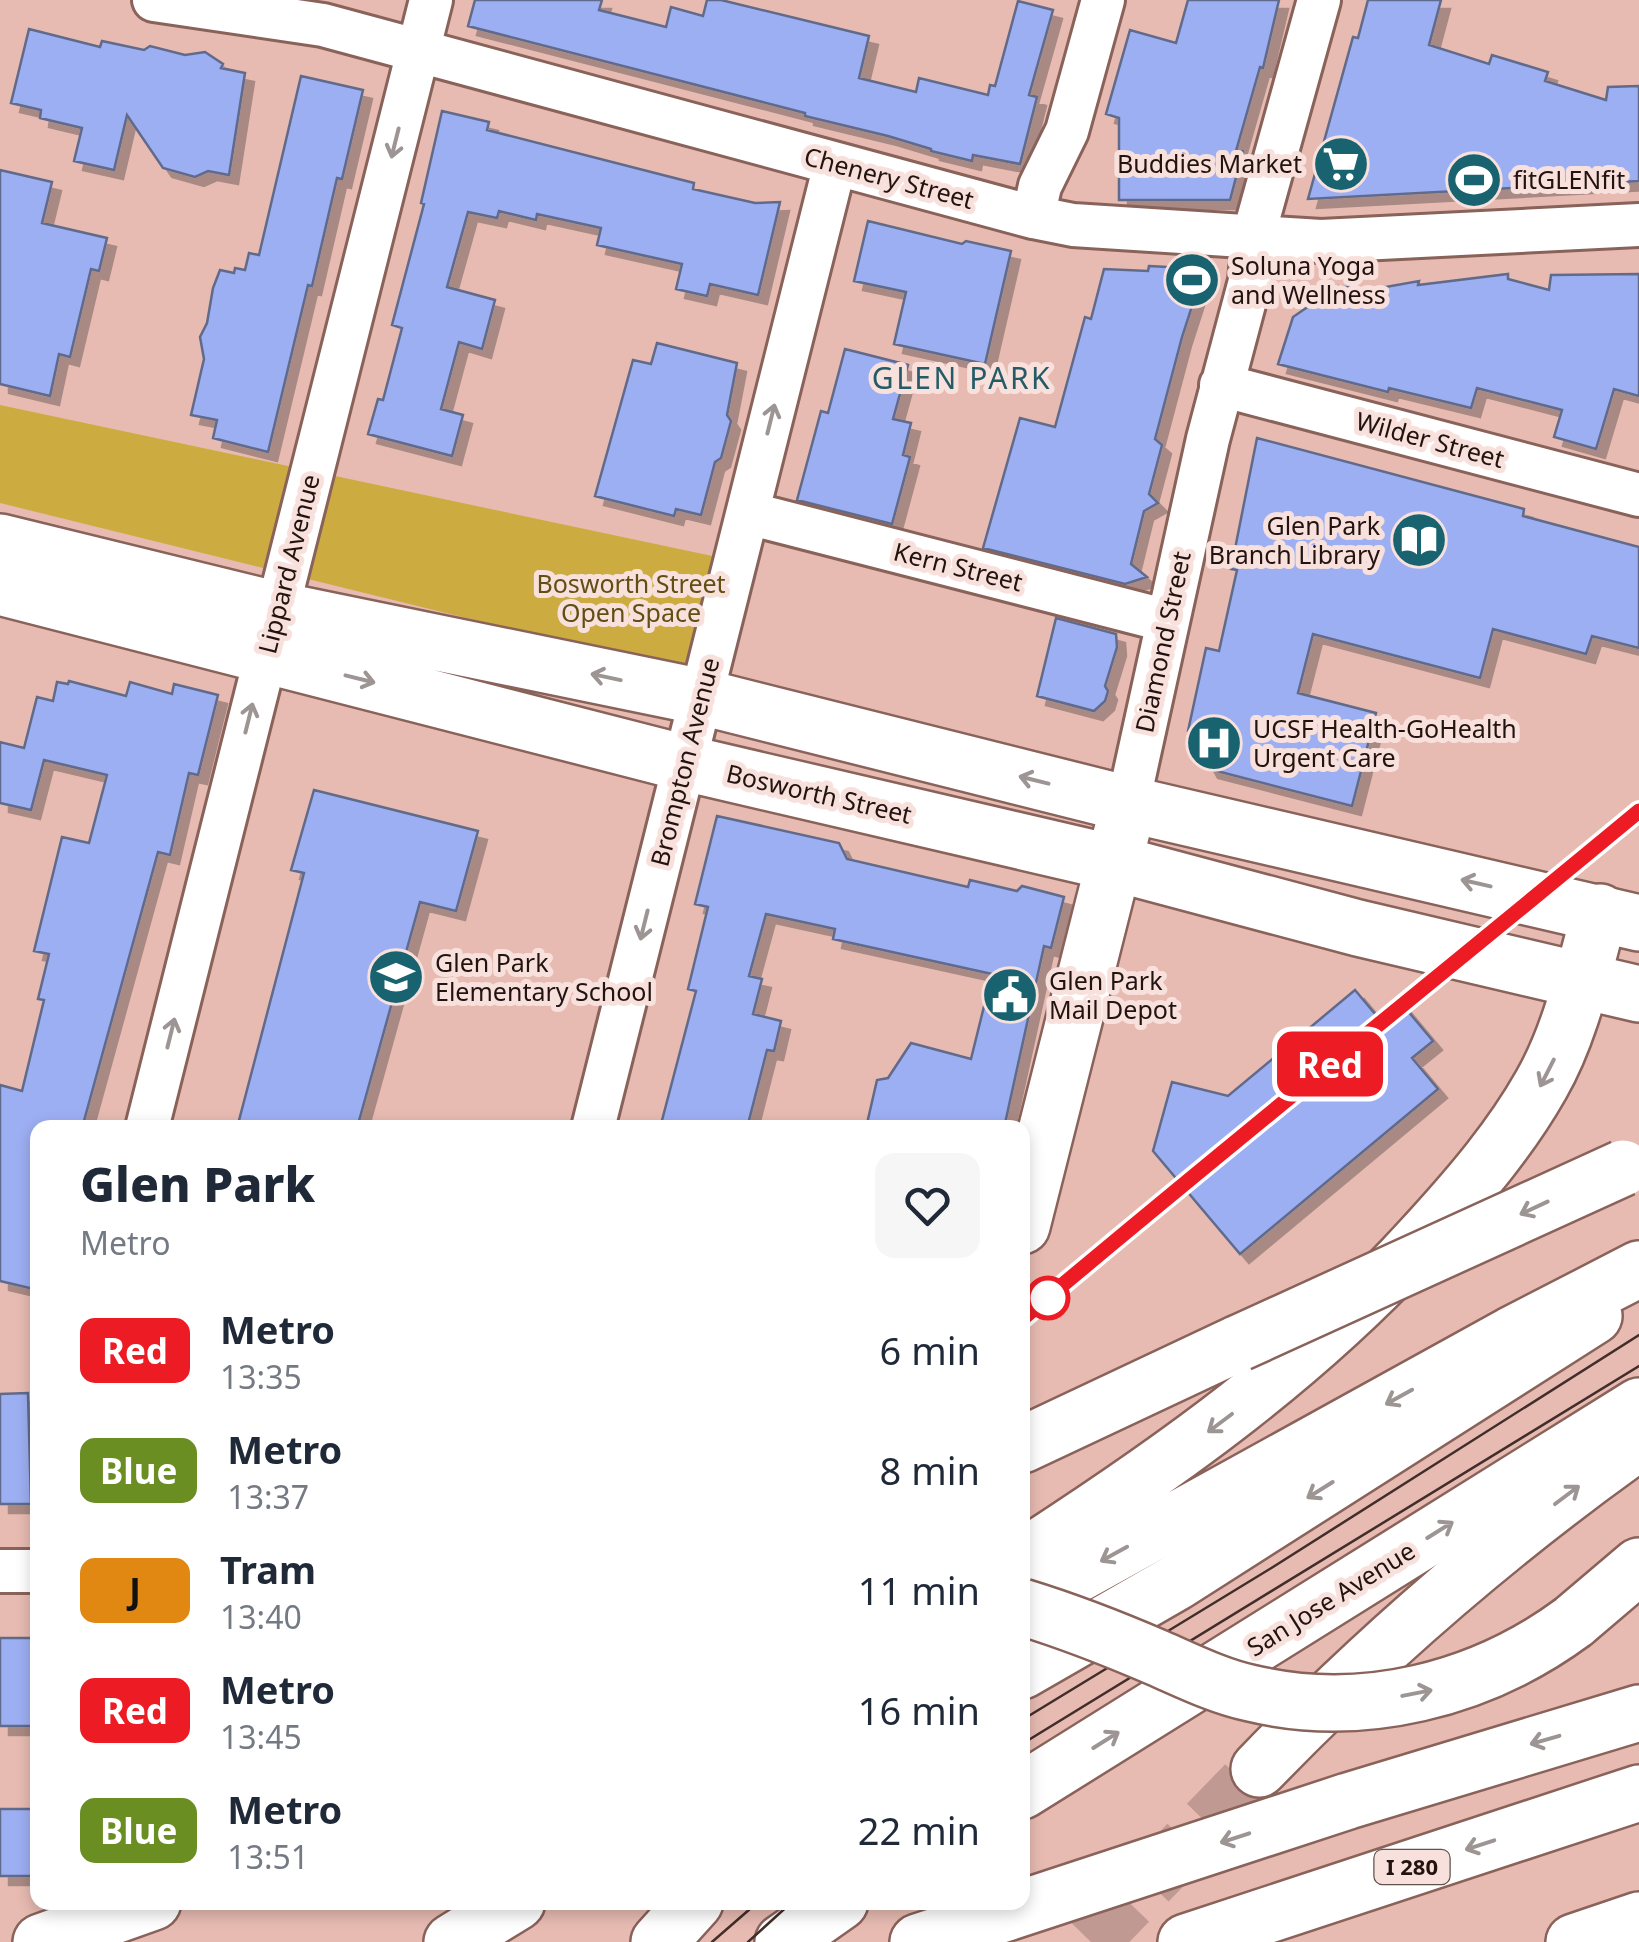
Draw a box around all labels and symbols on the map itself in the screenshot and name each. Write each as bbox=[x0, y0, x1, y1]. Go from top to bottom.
one-way arrow bbox=[384, 127, 403, 158]
supermarket icon: Buddies Market bbox=[1311, 134, 1371, 194]
street label: Chenery Street bbox=[801, 138, 978, 216]
place label: Buddies Market bbox=[1117, 146, 1302, 180]
sports icon: fitGLENfit bbox=[1444, 150, 1504, 210]
place label: fitGLENfit bbox=[1513, 162, 1625, 196]
place label: Soluna Yoga and Wellness bbox=[1231, 248, 1386, 311]
sports icon: Soluna Yoga and Wellness bbox=[1162, 250, 1222, 310]
district label: GLEN PARK bbox=[872, 357, 1052, 398]
street label: Wilder Street bbox=[1352, 403, 1508, 475]
one-way arrow bbox=[763, 404, 782, 435]
street label: Lippard Avenue bbox=[249, 470, 327, 657]
place label: Glen Park Branch Library bbox=[1209, 508, 1381, 571]
library icon: Glen Park Branch Library bbox=[1389, 510, 1449, 570]
street label: Kern Street bbox=[890, 534, 1026, 598]
street label: Diamond Street bbox=[1126, 548, 1198, 735]
park label: Bosworth Street Open Space bbox=[536, 566, 726, 629]
street label: Brompton Avenue bbox=[642, 654, 726, 870]
one-way arrow bbox=[591, 667, 623, 686]
one-way arrow bbox=[344, 671, 375, 690]
one-way arrow bbox=[241, 703, 259, 735]
place label: UCSF Health-GoHealth Urgent Care bbox=[1253, 711, 1517, 774]
hospital icon: UCSF Health-GoHealth Urgent Care bbox=[1184, 713, 1244, 773]
street label: Bosworth Street bbox=[723, 755, 915, 831]
one-way arrow bbox=[1019, 770, 1050, 789]
one-way arrow bbox=[1461, 873, 1493, 891]
one-way arrow bbox=[634, 908, 652, 940]
place label: Glen Park Elementary School bbox=[435, 945, 653, 1008]
school or university icon: Glen Park Elementary School bbox=[366, 947, 426, 1007]
place label: Glen Park Mail Depot bbox=[1049, 963, 1177, 1026]
public building icon: Glen Park Mail Depot bbox=[980, 965, 1040, 1025]
one-way arrow bbox=[162, 1018, 181, 1049]
line badge: Red bbox=[1272, 1032, 1388, 1096]
one-way arrow bbox=[1537, 1058, 1556, 1088]
one-way arrow bbox=[1519, 1200, 1550, 1218]
unlabelled marker bbox=[1027, 1277, 1069, 1319]
one-way arrow bbox=[1384, 1388, 1414, 1408]
one-way arrow bbox=[1207, 1413, 1234, 1434]
one-way arrow bbox=[1306, 1480, 1335, 1501]
one-way arrow bbox=[1553, 1484, 1580, 1505]
one-way arrow bbox=[1425, 1519, 1454, 1540]
street label: San Jose Avenue bbox=[1240, 1533, 1421, 1663]
one-way arrow bbox=[1100, 1545, 1129, 1565]
one-way arrow bbox=[1401, 1683, 1433, 1702]
one-way arrow bbox=[1091, 1730, 1119, 1750]
one-way arrow bbox=[1530, 1731, 1561, 1750]
one-way arrow bbox=[1220, 1830, 1252, 1848]
one-way arrow bbox=[1465, 1838, 1496, 1856]
road number: I 280 bbox=[1374, 1850, 1450, 1884]

